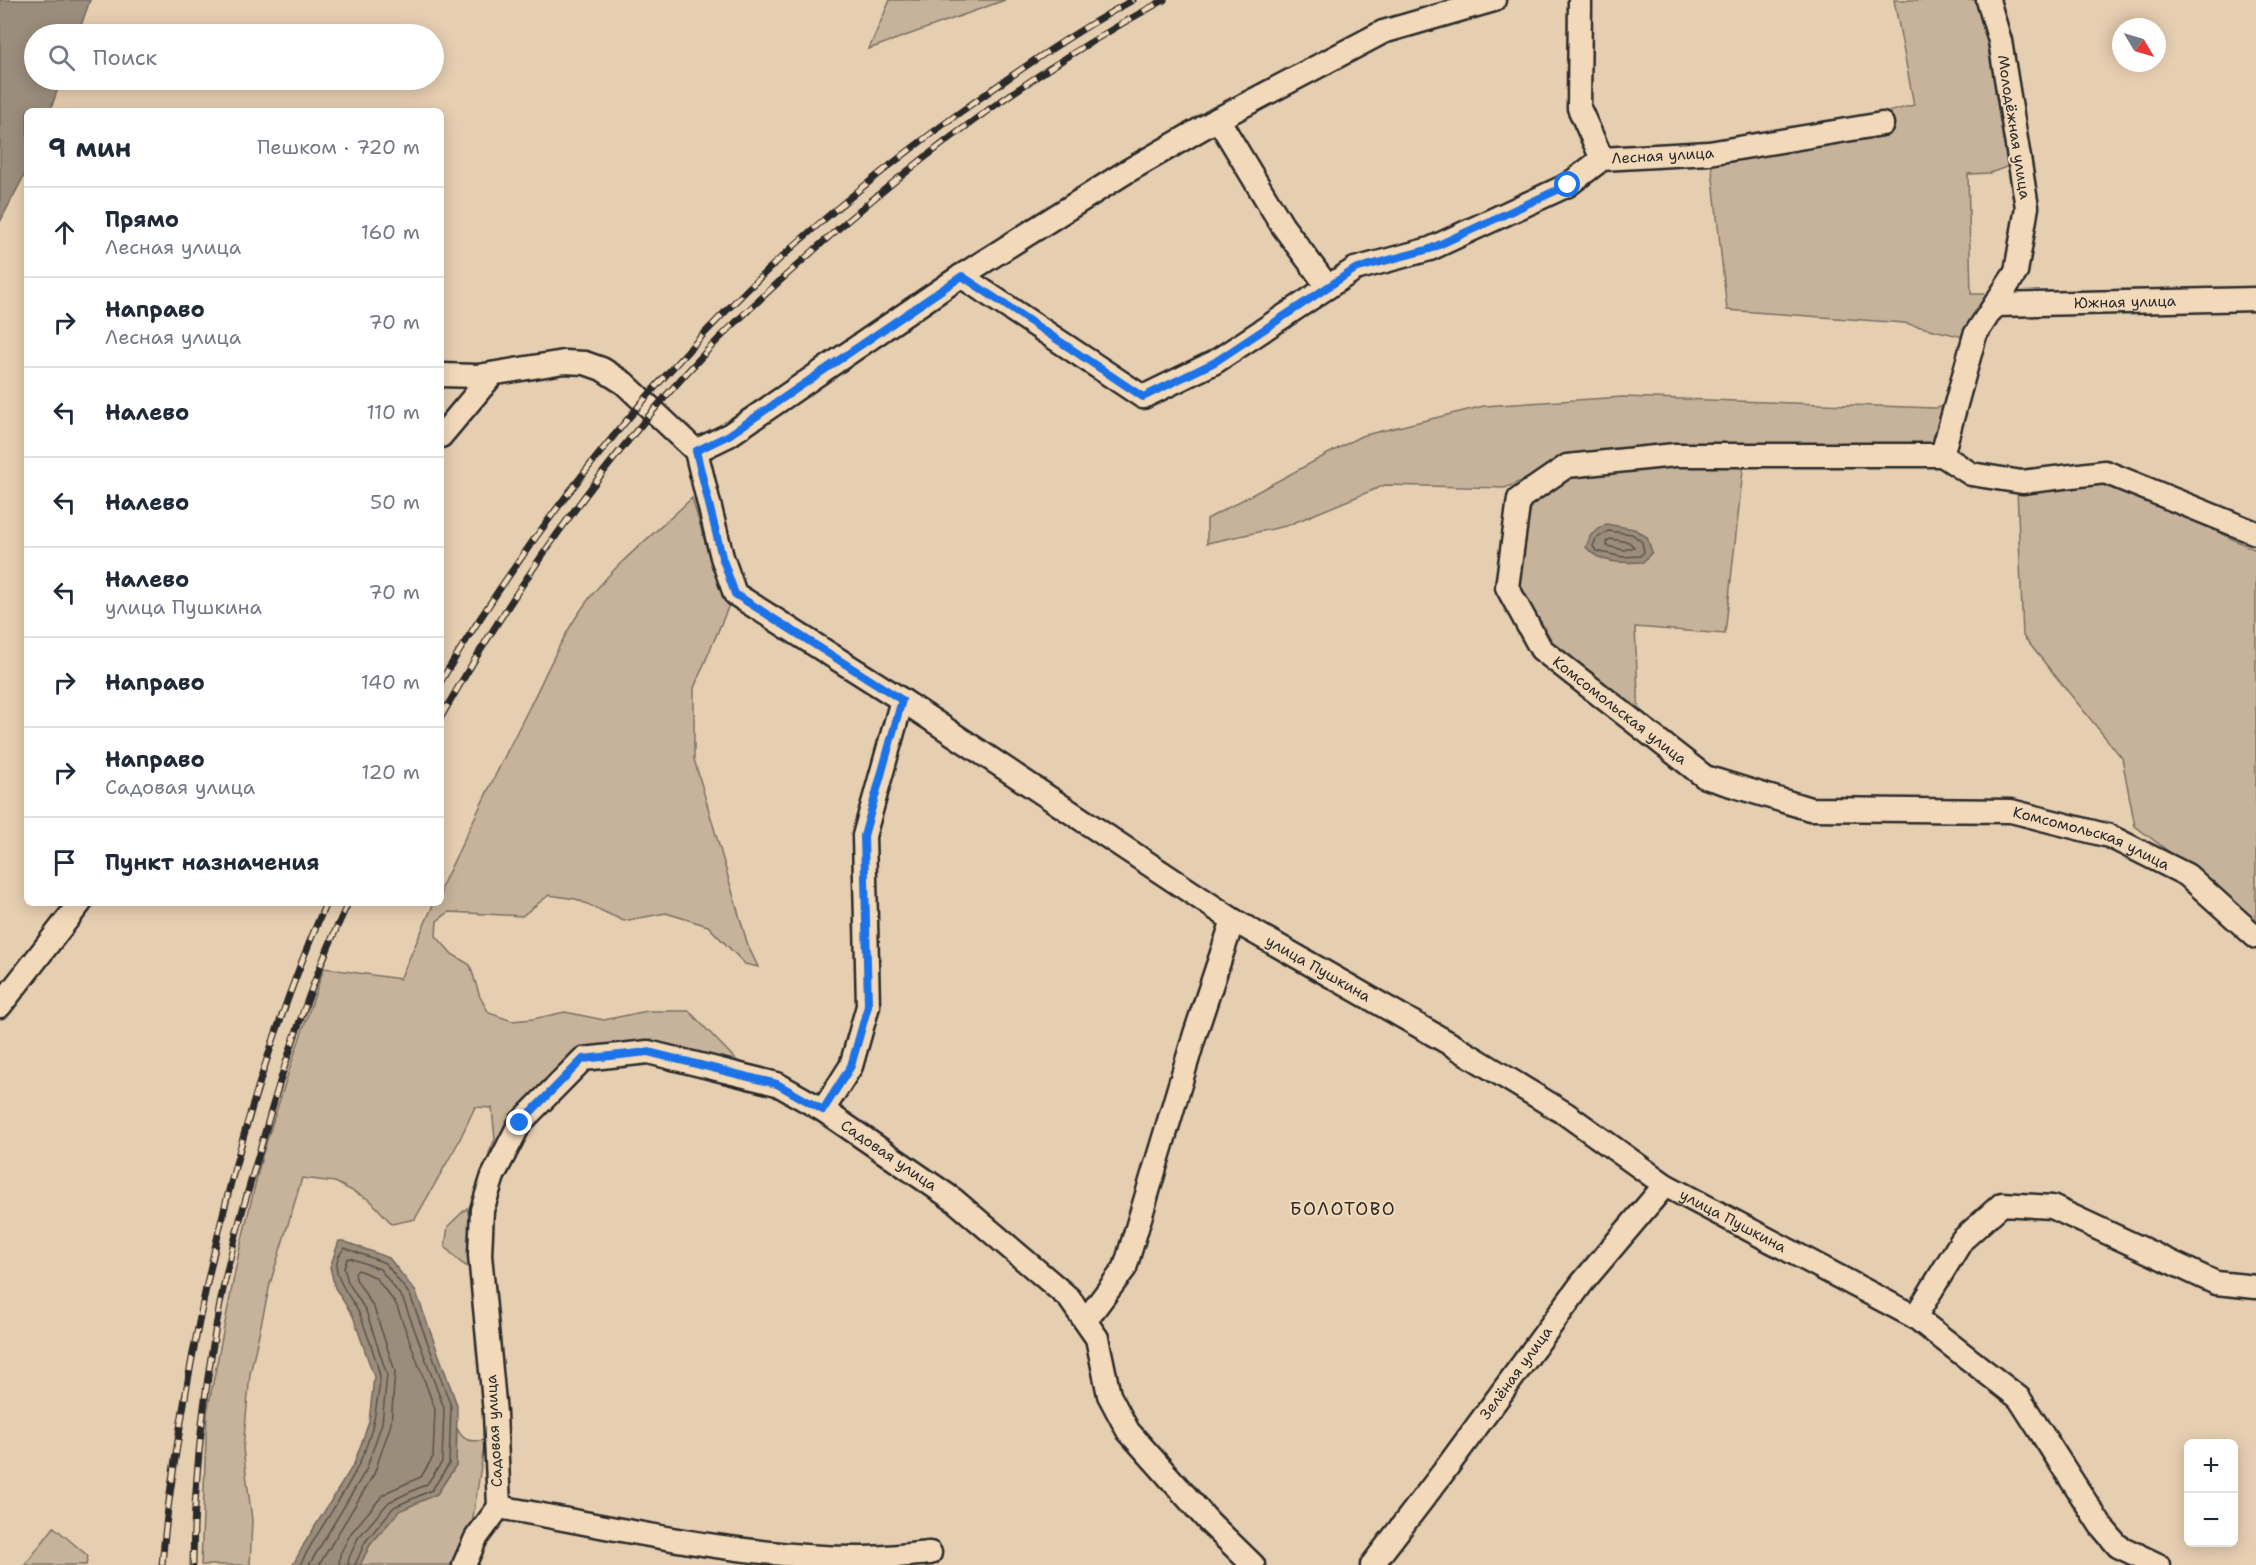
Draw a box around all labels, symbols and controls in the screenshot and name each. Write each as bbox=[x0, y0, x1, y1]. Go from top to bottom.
north arrow bbox=[2112, 18, 2166, 72]
search box bbox=[24, 24, 444, 90]
icon: search bbox=[45, 41, 78, 74]
text: Поиск bbox=[93, 43, 157, 72]
street label: Молодёжная улица bbox=[1993, 53, 2035, 201]
text: 9 мин bbox=[48, 130, 131, 165]
text: Пешком · 720 m bbox=[257, 134, 420, 160]
street label: Лесная улица bbox=[1611, 142, 1716, 168]
route start bbox=[1554, 171, 1580, 197]
text: Прямо bbox=[105, 205, 179, 234]
icon: ahead bbox=[48, 216, 81, 249]
text: 160 m bbox=[361, 219, 420, 245]
text: Лесная улица bbox=[105, 234, 241, 260]
street label: Южная улица bbox=[2074, 291, 2177, 313]
text: Направо bbox=[105, 295, 205, 324]
icon: right bbox=[48, 306, 81, 339]
text: 70 m bbox=[368, 309, 420, 335]
text: Лесная улица bbox=[105, 324, 241, 350]
icon: left bbox=[48, 396, 81, 429]
text: Налево bbox=[105, 398, 189, 427]
text: 110 m bbox=[366, 399, 420, 425]
icon: left bbox=[48, 486, 81, 519]
text: Налево bbox=[105, 488, 189, 517]
text: 50 m bbox=[370, 489, 420, 515]
text: Налево bbox=[105, 565, 189, 594]
icon: left bbox=[48, 576, 81, 609]
text: 70 m bbox=[368, 579, 420, 605]
text: улица Пушкина bbox=[105, 594, 262, 620]
street label: Комсомольская улица bbox=[1548, 652, 1692, 770]
icon: right bbox=[48, 666, 81, 699]
text: Направо bbox=[105, 668, 205, 697]
text: 140 m bbox=[361, 669, 420, 695]
text: Направо bbox=[105, 745, 205, 774]
icon: right bbox=[48, 756, 81, 789]
text: 120 m bbox=[361, 759, 420, 785]
text: Садовая улица bbox=[105, 774, 255, 800]
street label: Комсомольская улица bbox=[2011, 802, 2174, 875]
icon: arrive bbox=[48, 846, 81, 879]
text: Пункт назначения bbox=[105, 848, 319, 877]
street label: улица Пушкина bbox=[1262, 931, 1375, 1007]
route end bbox=[506, 1109, 532, 1135]
street label: Садовая улица bbox=[837, 1115, 942, 1196]
street label: улица Пушкина bbox=[1676, 1185, 1790, 1258]
district label: БОЛОТОВО bbox=[1290, 1197, 1396, 1221]
street label: Зелёная улица bbox=[1475, 1322, 1557, 1424]
street label: Садовая улица bbox=[481, 1374, 507, 1488]
map controls bbox=[2184, 1439, 2238, 1547]
button: + bbox=[2184, 1439, 2238, 1493]
button: − bbox=[2184, 1493, 2238, 1547]

